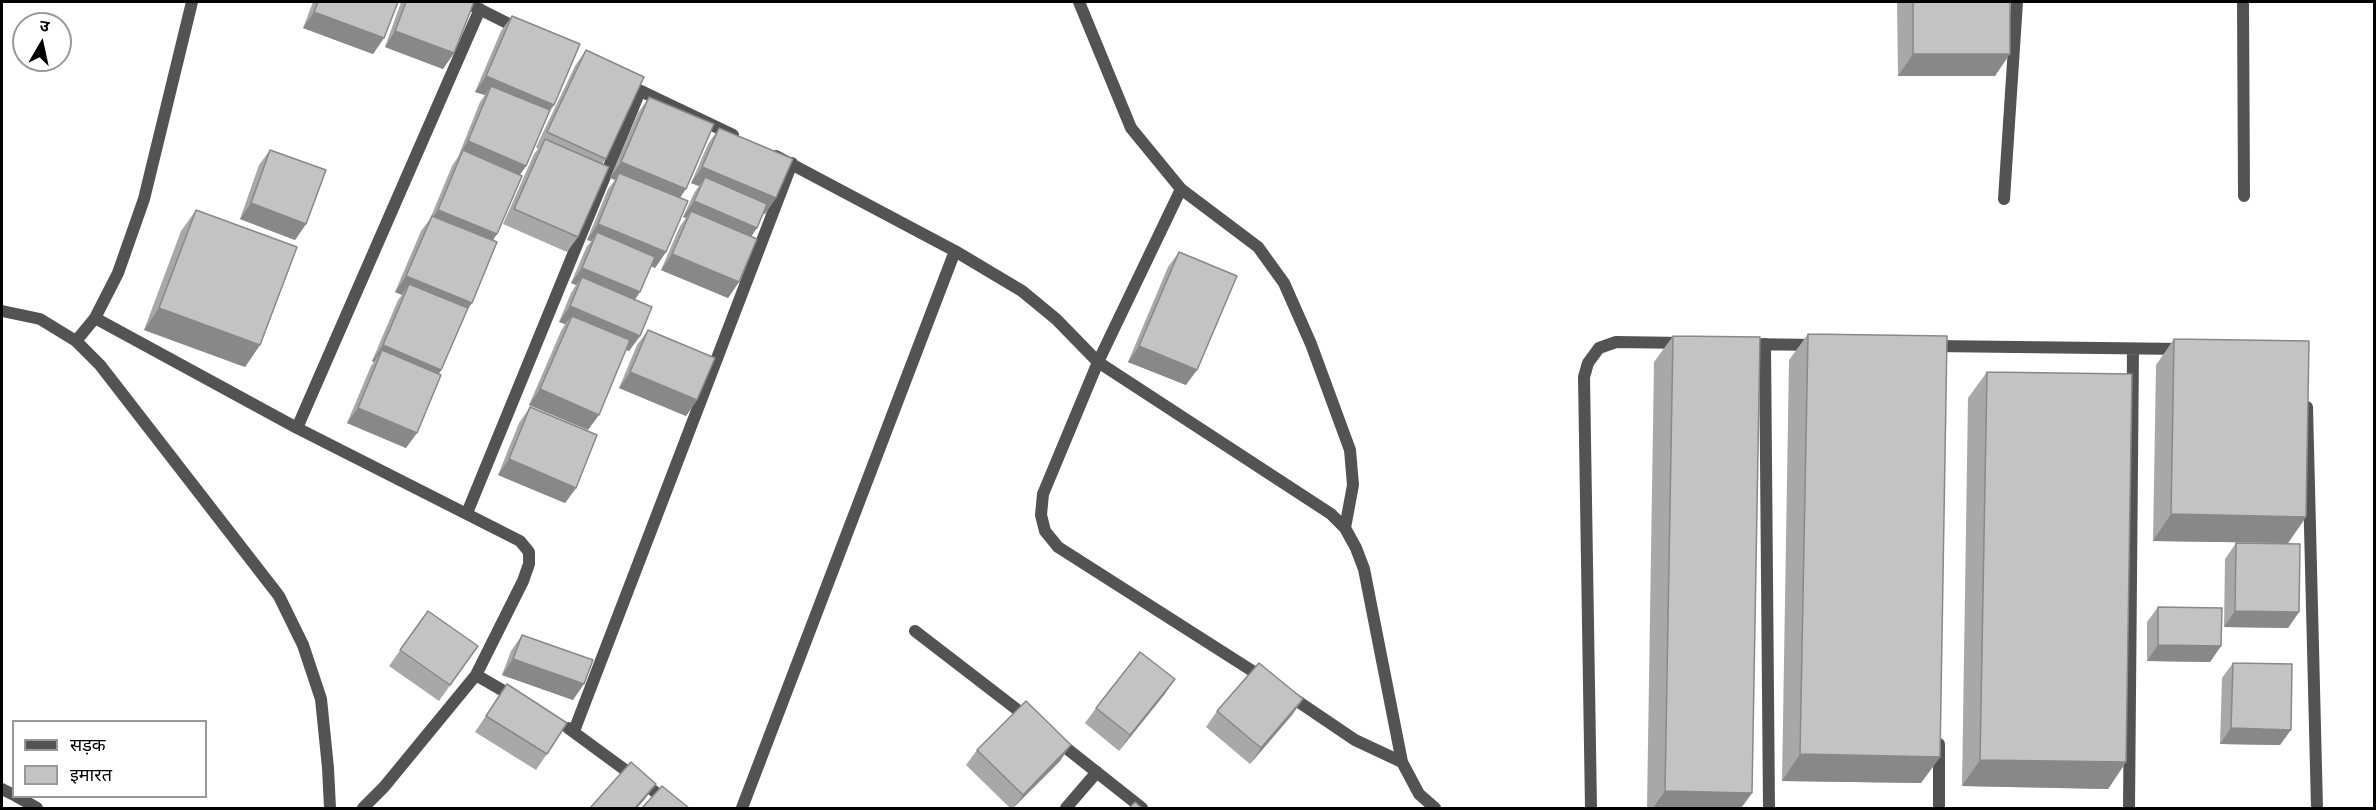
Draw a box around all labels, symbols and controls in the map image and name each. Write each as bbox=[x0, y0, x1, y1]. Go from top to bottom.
north arrow bbox=[12, 12, 72, 72]
text: उ bbox=[38, 15, 51, 38]
legend bbox=[12, 720, 207, 798]
text: सड़क bbox=[70, 733, 106, 758]
text: इमारत bbox=[70, 763, 112, 788]

